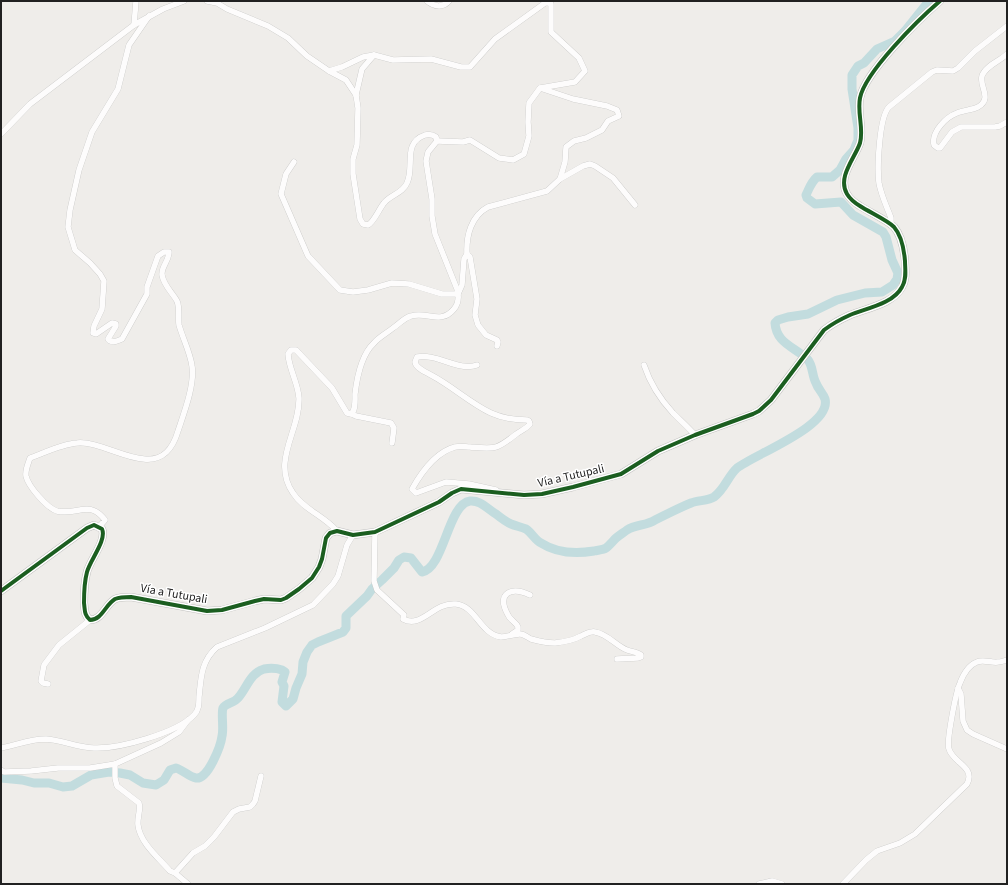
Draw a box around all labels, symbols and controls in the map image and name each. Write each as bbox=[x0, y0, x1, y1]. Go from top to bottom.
street label: Vía a Tutupali bbox=[536, 460, 606, 492]
street label: Vía a Tutupali bbox=[139, 580, 209, 608]

